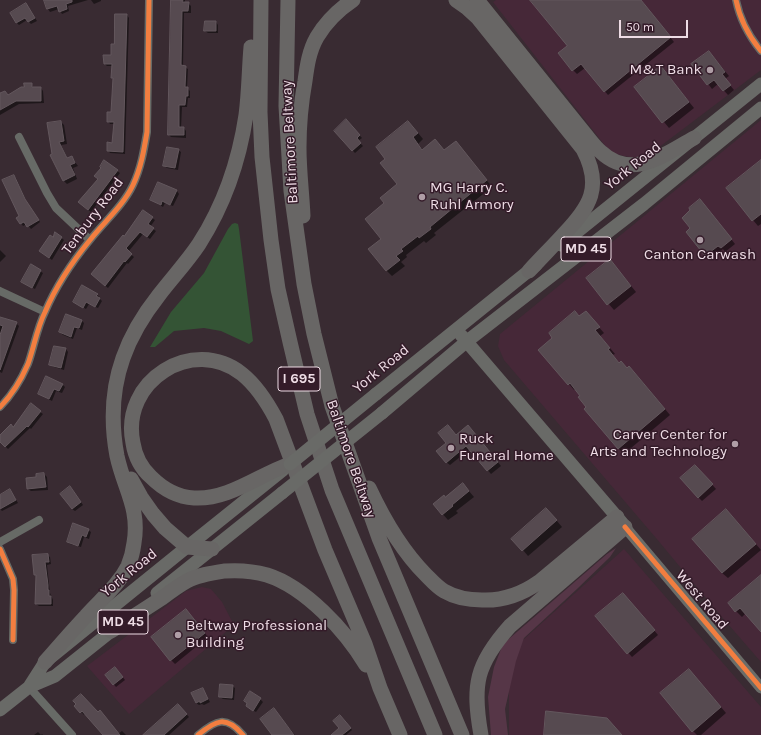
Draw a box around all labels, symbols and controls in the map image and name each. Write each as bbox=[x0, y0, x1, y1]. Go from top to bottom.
scale bar bbox=[621, 12, 690, 38]
text: 50 m bbox=[626, 20, 654, 34]
place label: M&T Bank bbox=[629, 61, 702, 79]
marker: M&T Bank bbox=[705, 65, 715, 75]
street label: Baltimore Beltway bbox=[278, 80, 302, 204]
street label: York Road bbox=[601, 138, 665, 194]
street label: Tenbury Road bbox=[58, 174, 128, 258]
place label: MG Harry C. Ruhl Armory bbox=[430, 179, 514, 214]
marker: MG Harry C. Ruhl Armory bbox=[417, 192, 427, 202]
marker: Canton Carwash bbox=[695, 235, 705, 245]
road number: MD 45 bbox=[561, 237, 611, 261]
place label: Canton Carwash bbox=[644, 246, 756, 264]
street label: York Road bbox=[349, 341, 413, 397]
road number: I 695 bbox=[278, 367, 320, 391]
street label: Baltimore Beltway bbox=[322, 398, 380, 520]
place label: Carver Center for Arts and Technology bbox=[590, 426, 727, 461]
place label: Ruck Funeral Home bbox=[459, 430, 554, 465]
marker: Carver Center for Arts and Technology bbox=[730, 439, 740, 449]
marker: Ruck Funeral Home bbox=[446, 443, 456, 453]
street label: York Road bbox=[97, 545, 161, 601]
street label: West Road bbox=[672, 567, 732, 633]
road number: MD 45 bbox=[98, 610, 148, 634]
place label: Beltway Professional Building bbox=[186, 617, 327, 652]
marker: Beltway Professional Building bbox=[173, 630, 183, 640]

